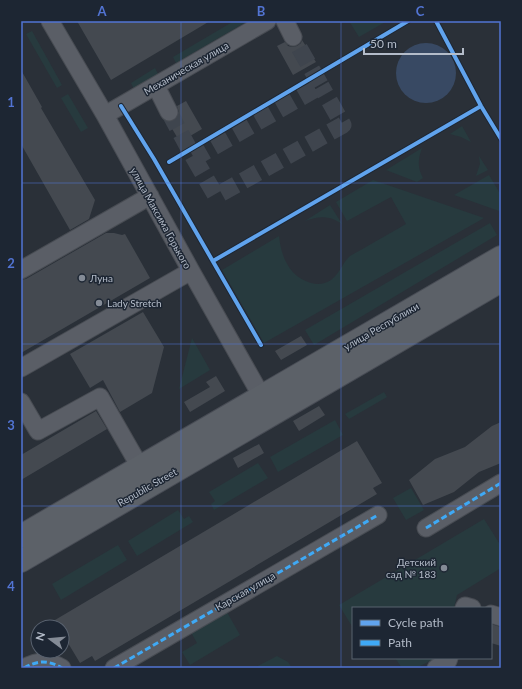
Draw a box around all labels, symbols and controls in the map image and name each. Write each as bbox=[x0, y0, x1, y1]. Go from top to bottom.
text: A bbox=[96, 3, 107, 19]
text: B bbox=[257, 3, 266, 19]
text: C bbox=[416, 3, 425, 19]
scale bar bbox=[364, 30, 463, 56]
text: 50 m bbox=[370, 36, 397, 51]
street label: Механическая улица bbox=[141, 39, 231, 97]
text: 1 bbox=[7, 94, 15, 110]
street label: улица Максима Горького bbox=[128, 165, 194, 271]
text: 2 bbox=[7, 255, 15, 271]
place label: Луна bbox=[89, 272, 113, 284]
marker: Луна bbox=[77, 273, 87, 283]
place label: Lady Stretch bbox=[107, 297, 162, 309]
marker: Lady Stretch bbox=[94, 298, 104, 308]
street label: улица Республики bbox=[341, 300, 421, 352]
text: 3 bbox=[7, 417, 15, 433]
street label: Republic Street bbox=[115, 465, 179, 509]
place label: Детский сад № 183 bbox=[386, 556, 436, 580]
marker: Детский сад № 183 bbox=[439, 563, 449, 573]
street label: Карская улица bbox=[213, 569, 277, 613]
text: 4 bbox=[7, 578, 15, 594]
legend bbox=[352, 607, 492, 659]
text: Cycle path bbox=[388, 615, 443, 630]
north arrow bbox=[30, 619, 70, 659]
text: N bbox=[32, 630, 47, 642]
text: Path bbox=[388, 635, 412, 650]

